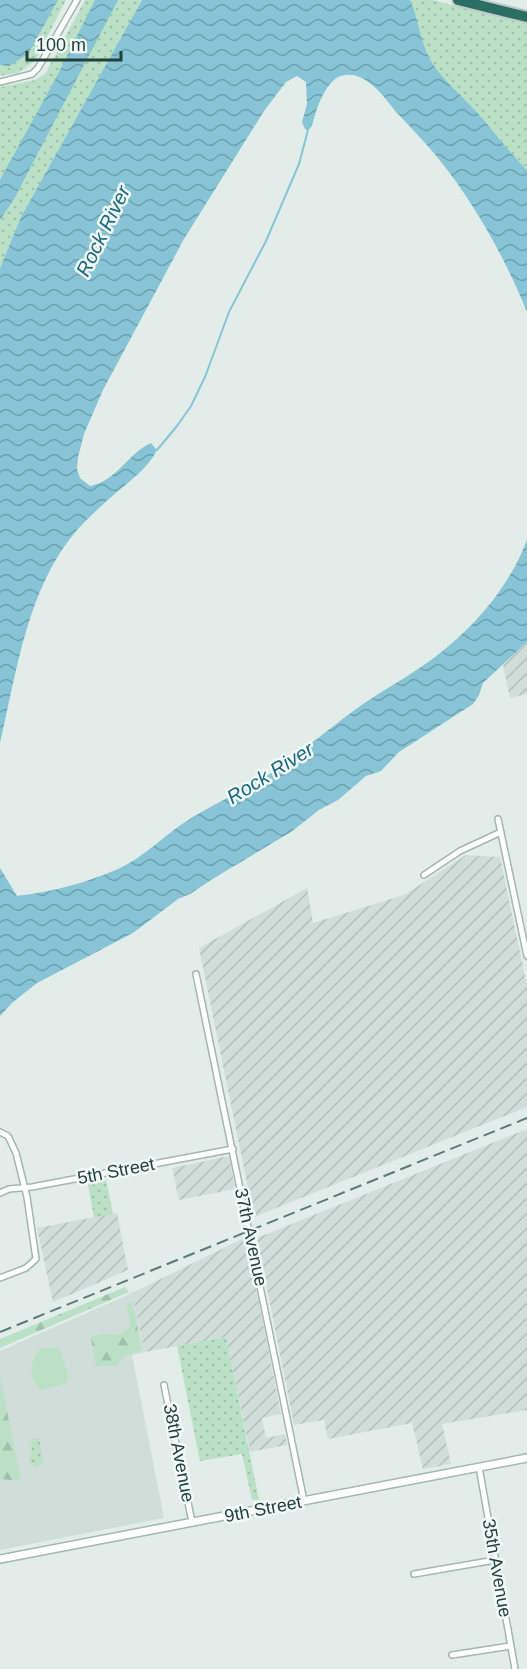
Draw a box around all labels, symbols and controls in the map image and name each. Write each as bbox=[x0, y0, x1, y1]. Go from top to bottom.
scale bar bbox=[27, 24, 122, 62]
text: 100 m bbox=[36, 35, 86, 55]
water label: Rock River bbox=[72, 181, 135, 280]
water label: Rock River bbox=[223, 737, 318, 808]
street label: 5th Street bbox=[76, 1154, 156, 1188]
street label: 37th Avenue bbox=[231, 1186, 271, 1288]
street label: 38th Avenue bbox=[160, 1402, 198, 1504]
street label: 9th Street bbox=[223, 1492, 303, 1526]
street label: 35th Avenue bbox=[478, 1517, 516, 1619]

